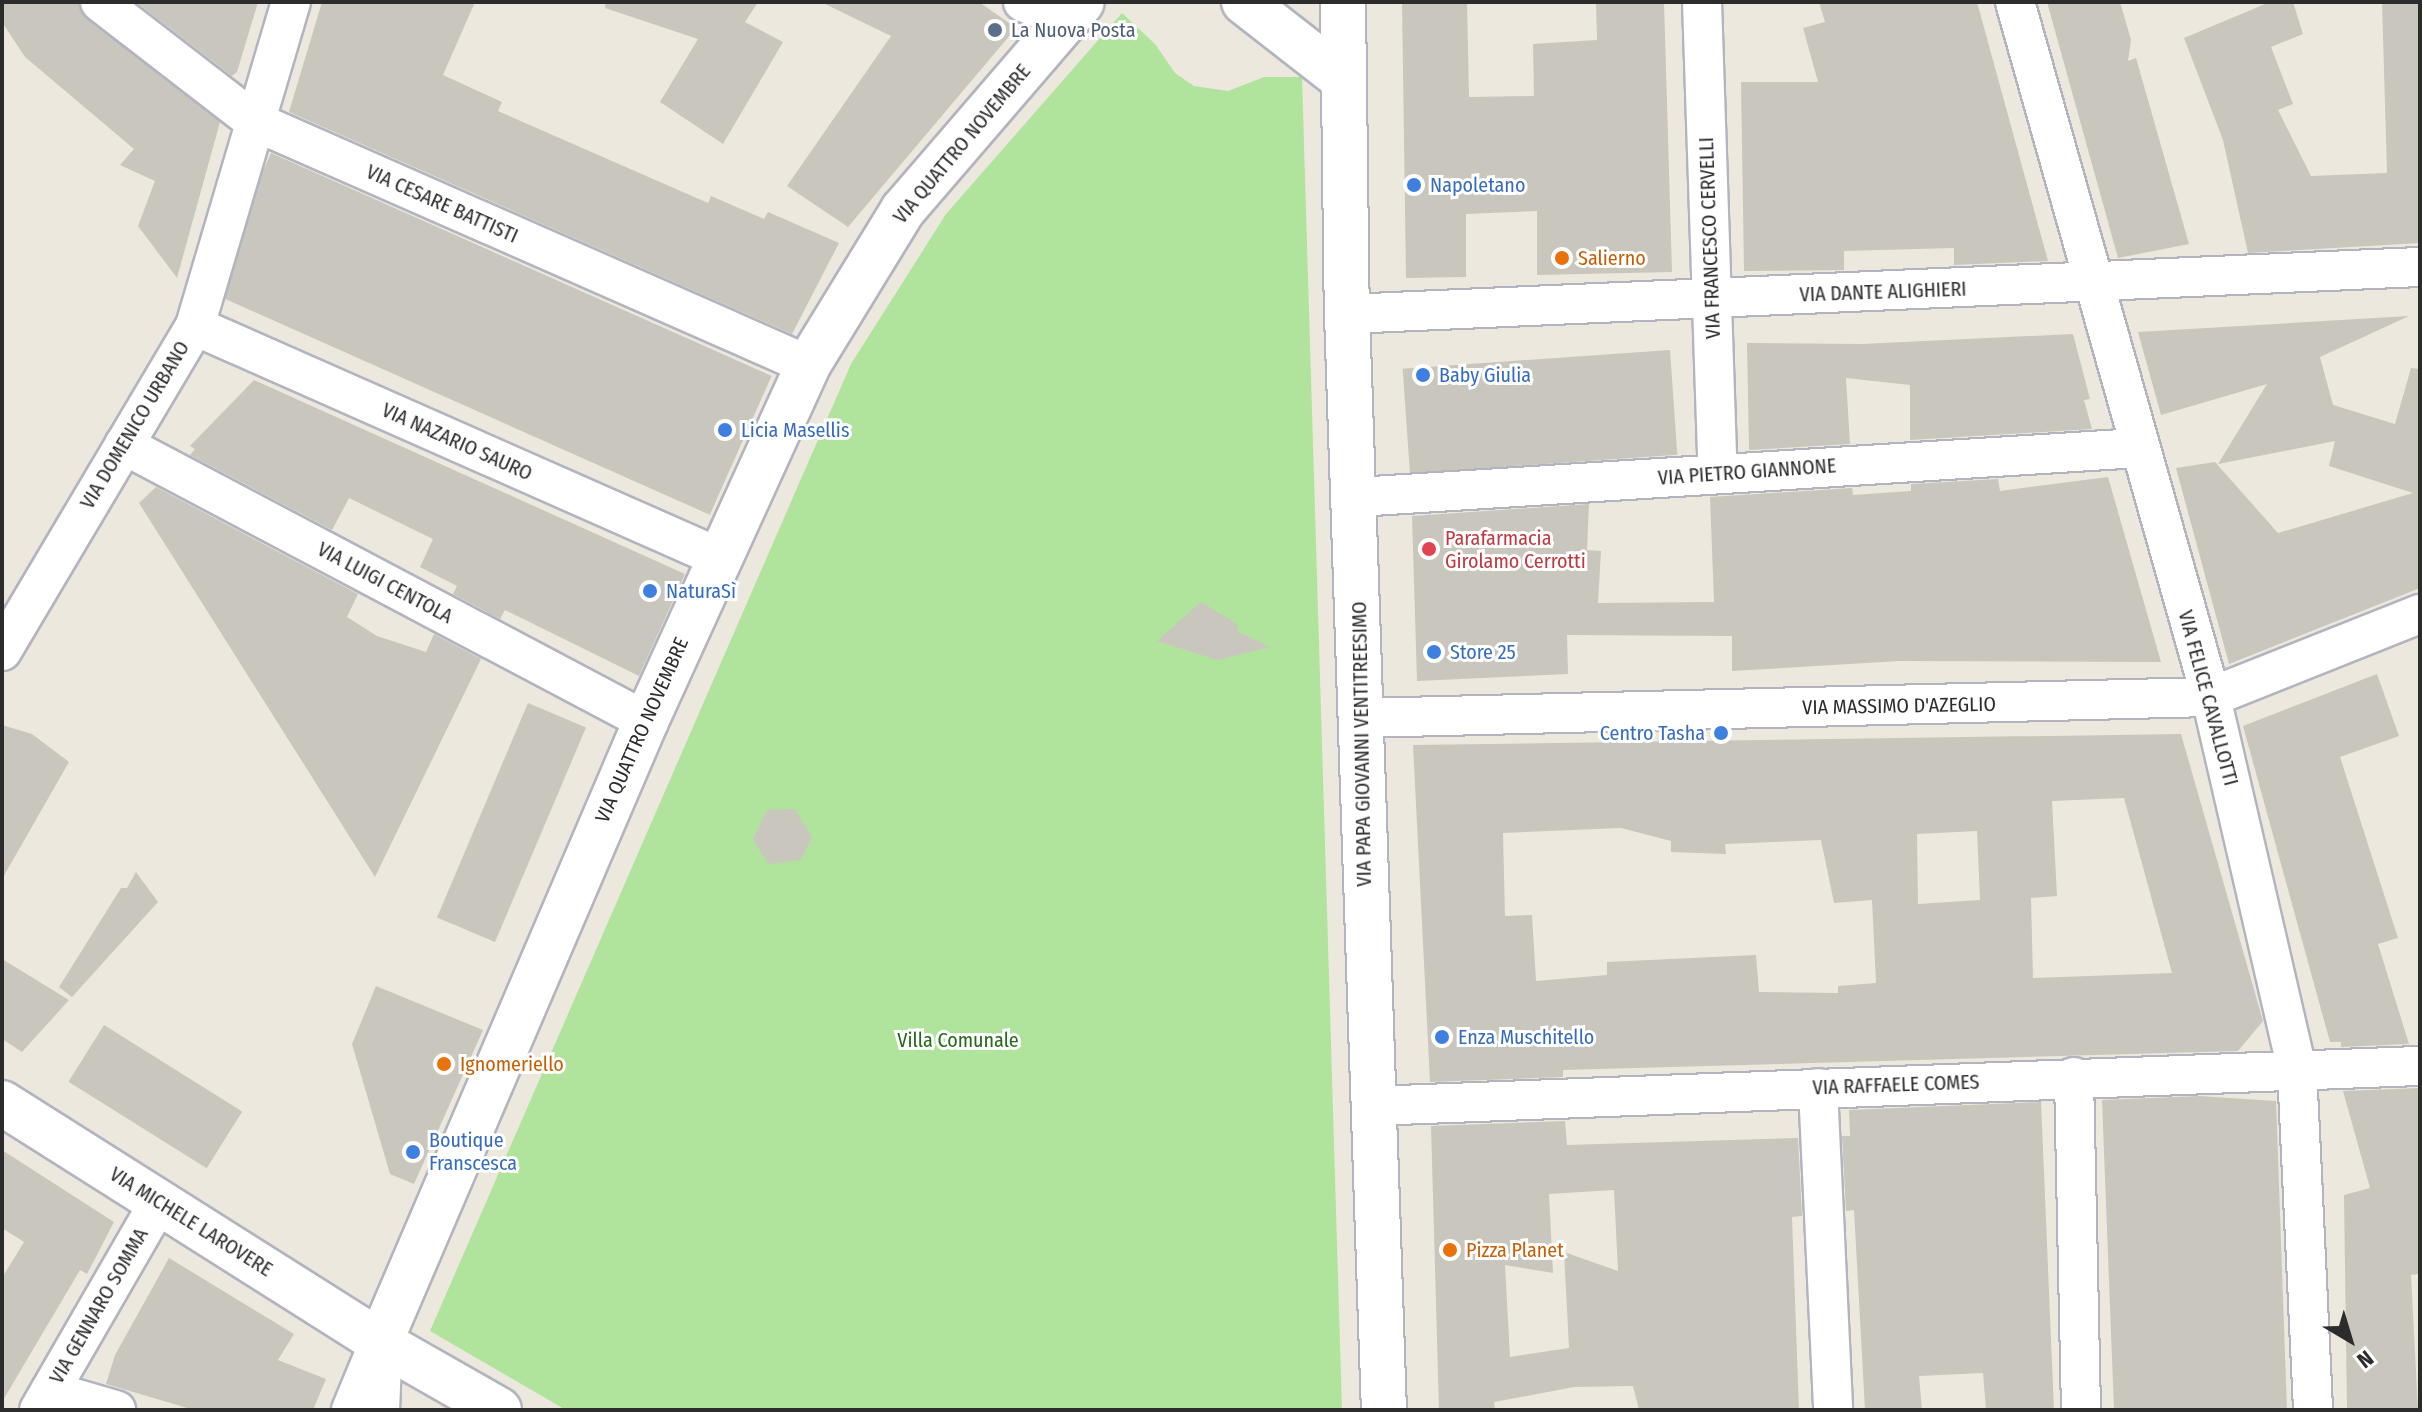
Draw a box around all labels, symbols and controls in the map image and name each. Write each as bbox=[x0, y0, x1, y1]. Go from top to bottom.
place label: La Nuova Posta bbox=[1011, 18, 1135, 42]
marker: La Nuova Posta bbox=[986, 21, 1004, 39]
street label: VIA QUATTRO NOVEMBRE bbox=[888, 60, 1036, 228]
street label: VIA FRANCESCO CERVELLI bbox=[1694, 137, 1726, 339]
street label: VIA CESARE BATTISTI bbox=[362, 160, 522, 248]
place label: Napoletano bbox=[1430, 173, 1525, 197]
marker: Napoletano bbox=[1405, 176, 1423, 194]
place label: Salierno bbox=[1578, 246, 1646, 270]
marker: Salierno bbox=[1553, 249, 1571, 267]
street label: VIA DANTE ALIGHIERI bbox=[1799, 277, 1967, 307]
street label: VIA DOMENICO URBANO bbox=[75, 337, 195, 513]
place label: Baby Giulia bbox=[1439, 363, 1531, 387]
marker: Baby Giulia bbox=[1414, 366, 1432, 384]
street label: VIA NAZARIO SAURO bbox=[378, 398, 536, 486]
place label: Licia Masellis bbox=[741, 418, 849, 442]
marker: Licia Masellis bbox=[716, 421, 734, 439]
street label: VIA PIETRO GIANNONE bbox=[1657, 454, 1837, 490]
place label: Parafarmacia Girolamo Cerrotti bbox=[1445, 526, 1586, 573]
street label: VIA LUIGI CENTOLA bbox=[313, 537, 457, 629]
marker: Parafarmacia Girolamo Cerrotti bbox=[1420, 540, 1438, 558]
place label: NaturaSì bbox=[666, 579, 736, 603]
marker: NaturaSì bbox=[641, 582, 659, 600]
street label: VIA PAPA GIOVANNI VENTITREESIMO bbox=[1348, 601, 1376, 887]
street label: VIA FELICE CAVALLOTTI bbox=[2173, 608, 2243, 788]
street label: VIA QUATTRO NOVEMBRE bbox=[590, 634, 694, 826]
place label: Store 25 bbox=[1450, 640, 1516, 664]
marker: Store 25 bbox=[1425, 643, 1443, 661]
street label: VIA MASSIMO D'AZEGLIO bbox=[1802, 692, 1996, 720]
place label: Centro Tasha bbox=[1600, 721, 1705, 745]
marker: Centro Tasha bbox=[1712, 724, 1730, 742]
place label: Enza Muschitello bbox=[1458, 1025, 1594, 1049]
park label: Villa Comunale bbox=[897, 1028, 1019, 1052]
marker: Enza Muschitello bbox=[1433, 1028, 1451, 1046]
place label: Ignomeriello bbox=[460, 1052, 564, 1076]
marker: Ignomeriello bbox=[435, 1055, 453, 1073]
street label: VIA RAFFAELE COMES bbox=[1812, 1070, 1980, 1100]
place label: Boutique Franscesca bbox=[429, 1128, 517, 1175]
marker: Boutique Franscesca bbox=[404, 1143, 422, 1161]
street label: VIA MICHELE LAROVERE bbox=[105, 1162, 277, 1282]
street label: VIA GENNARO SOMMA bbox=[45, 1224, 153, 1388]
place label: Pizza Planet bbox=[1466, 1238, 1564, 1262]
marker: Pizza Planet bbox=[1441, 1241, 1459, 1259]
north arrow bbox=[2310, 1300, 2390, 1380]
text: N bbox=[2352, 1345, 2379, 1374]

